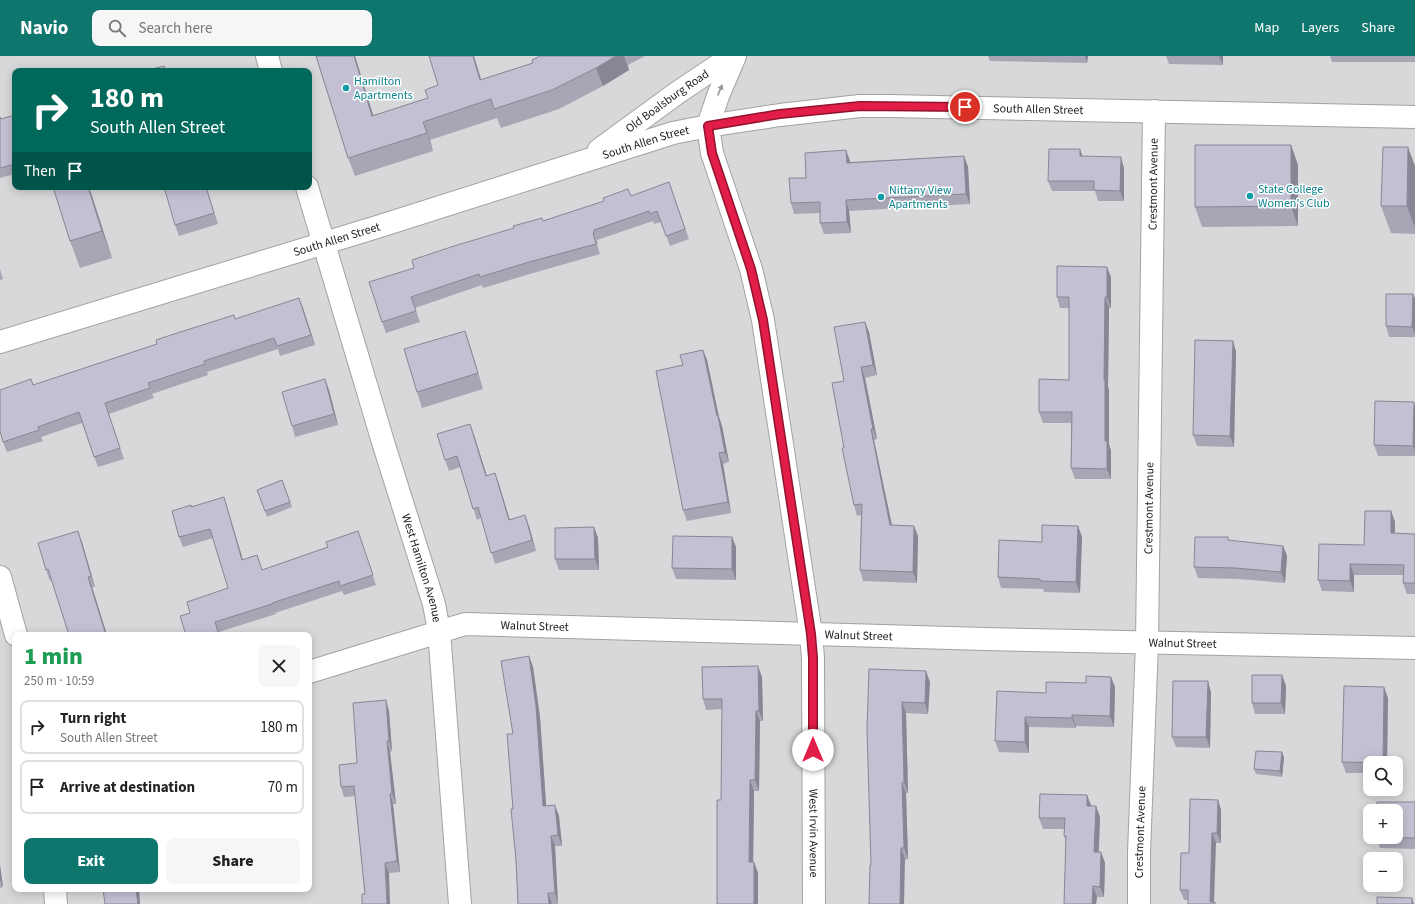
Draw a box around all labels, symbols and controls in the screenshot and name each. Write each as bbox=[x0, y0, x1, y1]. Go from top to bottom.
search box bbox=[92, 10, 372, 46]
text: Navio bbox=[20, 15, 68, 42]
icon: search bbox=[106, 17, 128, 39]
text: Search here bbox=[138, 18, 212, 39]
text: Map bbox=[1254, 18, 1279, 38]
text: Layers bbox=[1301, 18, 1339, 38]
text: Share bbox=[1361, 18, 1395, 38]
street label: Old Boalsburg Road bbox=[622, 65, 712, 137]
place label: Hamilton Apartments bbox=[354, 73, 413, 104]
text: 180 m bbox=[90, 78, 164, 118]
marker: Hamilton Apartments bbox=[341, 83, 351, 93]
icon: right bbox=[24, 84, 76, 136]
one-way arrow bbox=[718, 84, 724, 96]
pin bbox=[948, 90, 982, 124]
icon: arrive bbox=[954, 96, 976, 118]
street label: South Allen Street bbox=[993, 100, 1083, 119]
text: South Allen Street bbox=[90, 115, 225, 140]
street label: South Allen Street bbox=[600, 121, 691, 163]
street label: Crestmont Avenue bbox=[1144, 138, 1162, 230]
icon: arrive bbox=[64, 160, 86, 182]
text: Then bbox=[24, 161, 56, 182]
place label: State College Women's Club bbox=[1258, 181, 1330, 212]
place label: Nittany View Apartments bbox=[889, 182, 952, 213]
marker: State College Women's Club bbox=[1245, 191, 1255, 201]
marker: Nittany View Apartments bbox=[876, 192, 886, 202]
street label: South Allen Street bbox=[291, 218, 382, 261]
street label: Crestmont Avenue bbox=[1140, 462, 1158, 554]
street label: West Hamilton Avenue bbox=[398, 511, 446, 624]
street label: Walnut Street bbox=[500, 617, 569, 635]
street label: Walnut Street bbox=[824, 626, 893, 645]
street label: Walnut Street bbox=[1148, 634, 1217, 652]
text: 1 min bbox=[24, 639, 83, 674]
button: close bbox=[258, 645, 300, 687]
text: 250 m · 10:59 bbox=[24, 672, 94, 690]
text: Turn right bbox=[60, 708, 126, 729]
icon: right bbox=[26, 716, 48, 738]
text: 180 m bbox=[260, 717, 298, 738]
text: South Allen Street bbox=[60, 729, 158, 747]
position arrow bbox=[792, 729, 834, 771]
map controls bbox=[1363, 756, 1403, 892]
button: search bbox=[1363, 756, 1403, 796]
icon: arrive bbox=[26, 776, 48, 798]
text: Arrive at destination bbox=[60, 777, 195, 798]
text: 70 m bbox=[268, 777, 298, 798]
street label: Crestmont Avenue bbox=[1131, 786, 1150, 878]
street label: West Irvin Avenue bbox=[805, 789, 822, 878]
button: + bbox=[1363, 804, 1403, 844]
button: Exit bbox=[24, 838, 158, 884]
button: Share bbox=[166, 838, 300, 884]
button: − bbox=[1363, 852, 1403, 892]

